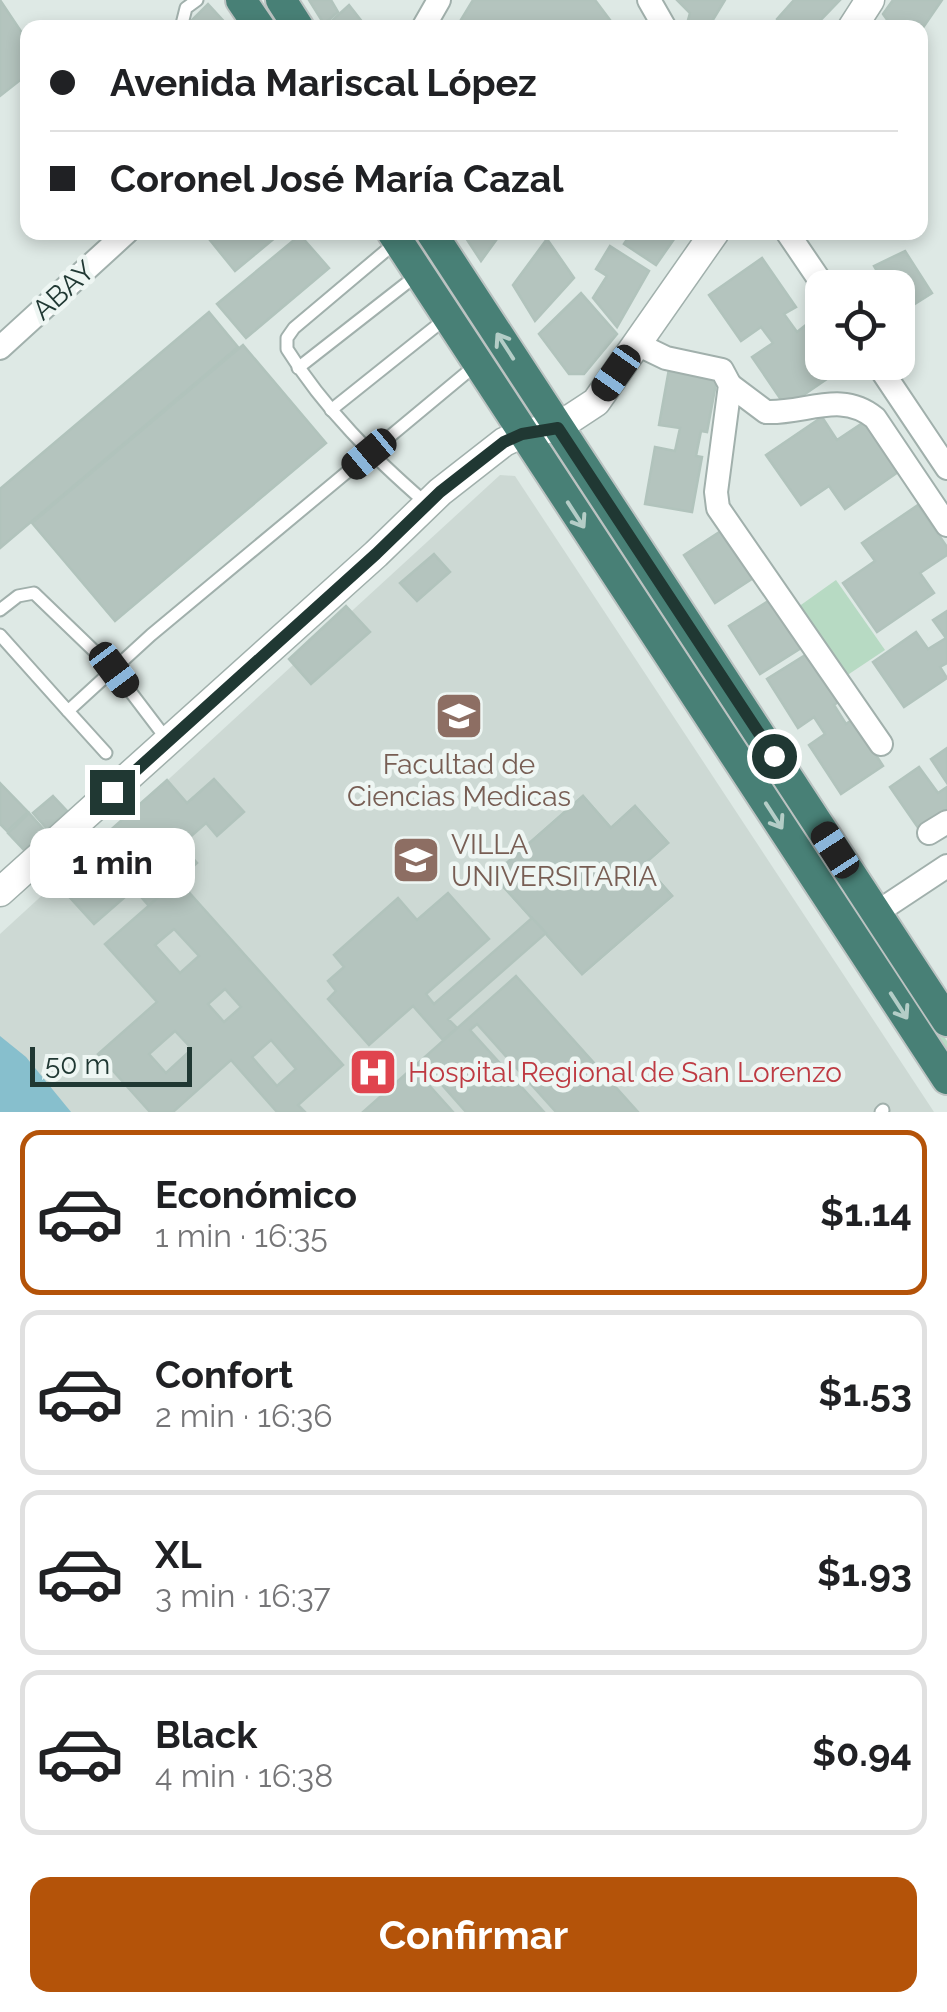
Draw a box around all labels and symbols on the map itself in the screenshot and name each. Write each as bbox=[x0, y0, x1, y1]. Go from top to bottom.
street label: ABAY bbox=[26, 254, 101, 327]
one-way arrow bbox=[494, 332, 515, 360]
car bbox=[587, 340, 645, 406]
car bbox=[336, 423, 402, 485]
one-way arrow bbox=[566, 500, 587, 528]
car bbox=[84, 637, 144, 703]
school or university icon: Facultad de Ciencias Medicas bbox=[433, 690, 485, 742]
route start bbox=[752, 734, 797, 779]
place label: Facultad de Ciencias Medicas bbox=[347, 748, 571, 813]
route end bbox=[90, 770, 135, 815]
one-way arrow bbox=[763, 801, 784, 829]
car bbox=[806, 817, 864, 883]
callout: 1 min bbox=[29, 827, 194, 897]
place label: VILLA UNIVERSITARIA bbox=[451, 828, 657, 893]
school or university icon: VILLA UNIVERSITARIA bbox=[390, 834, 442, 886]
one-way arrow bbox=[888, 991, 909, 1019]
scale bar bbox=[30, 1042, 192, 1086]
hospital icon: Hospital Regional de San Lorenzo bbox=[347, 1046, 399, 1098]
place label: Hospital Regional de San Lorenzo bbox=[408, 1056, 842, 1089]

